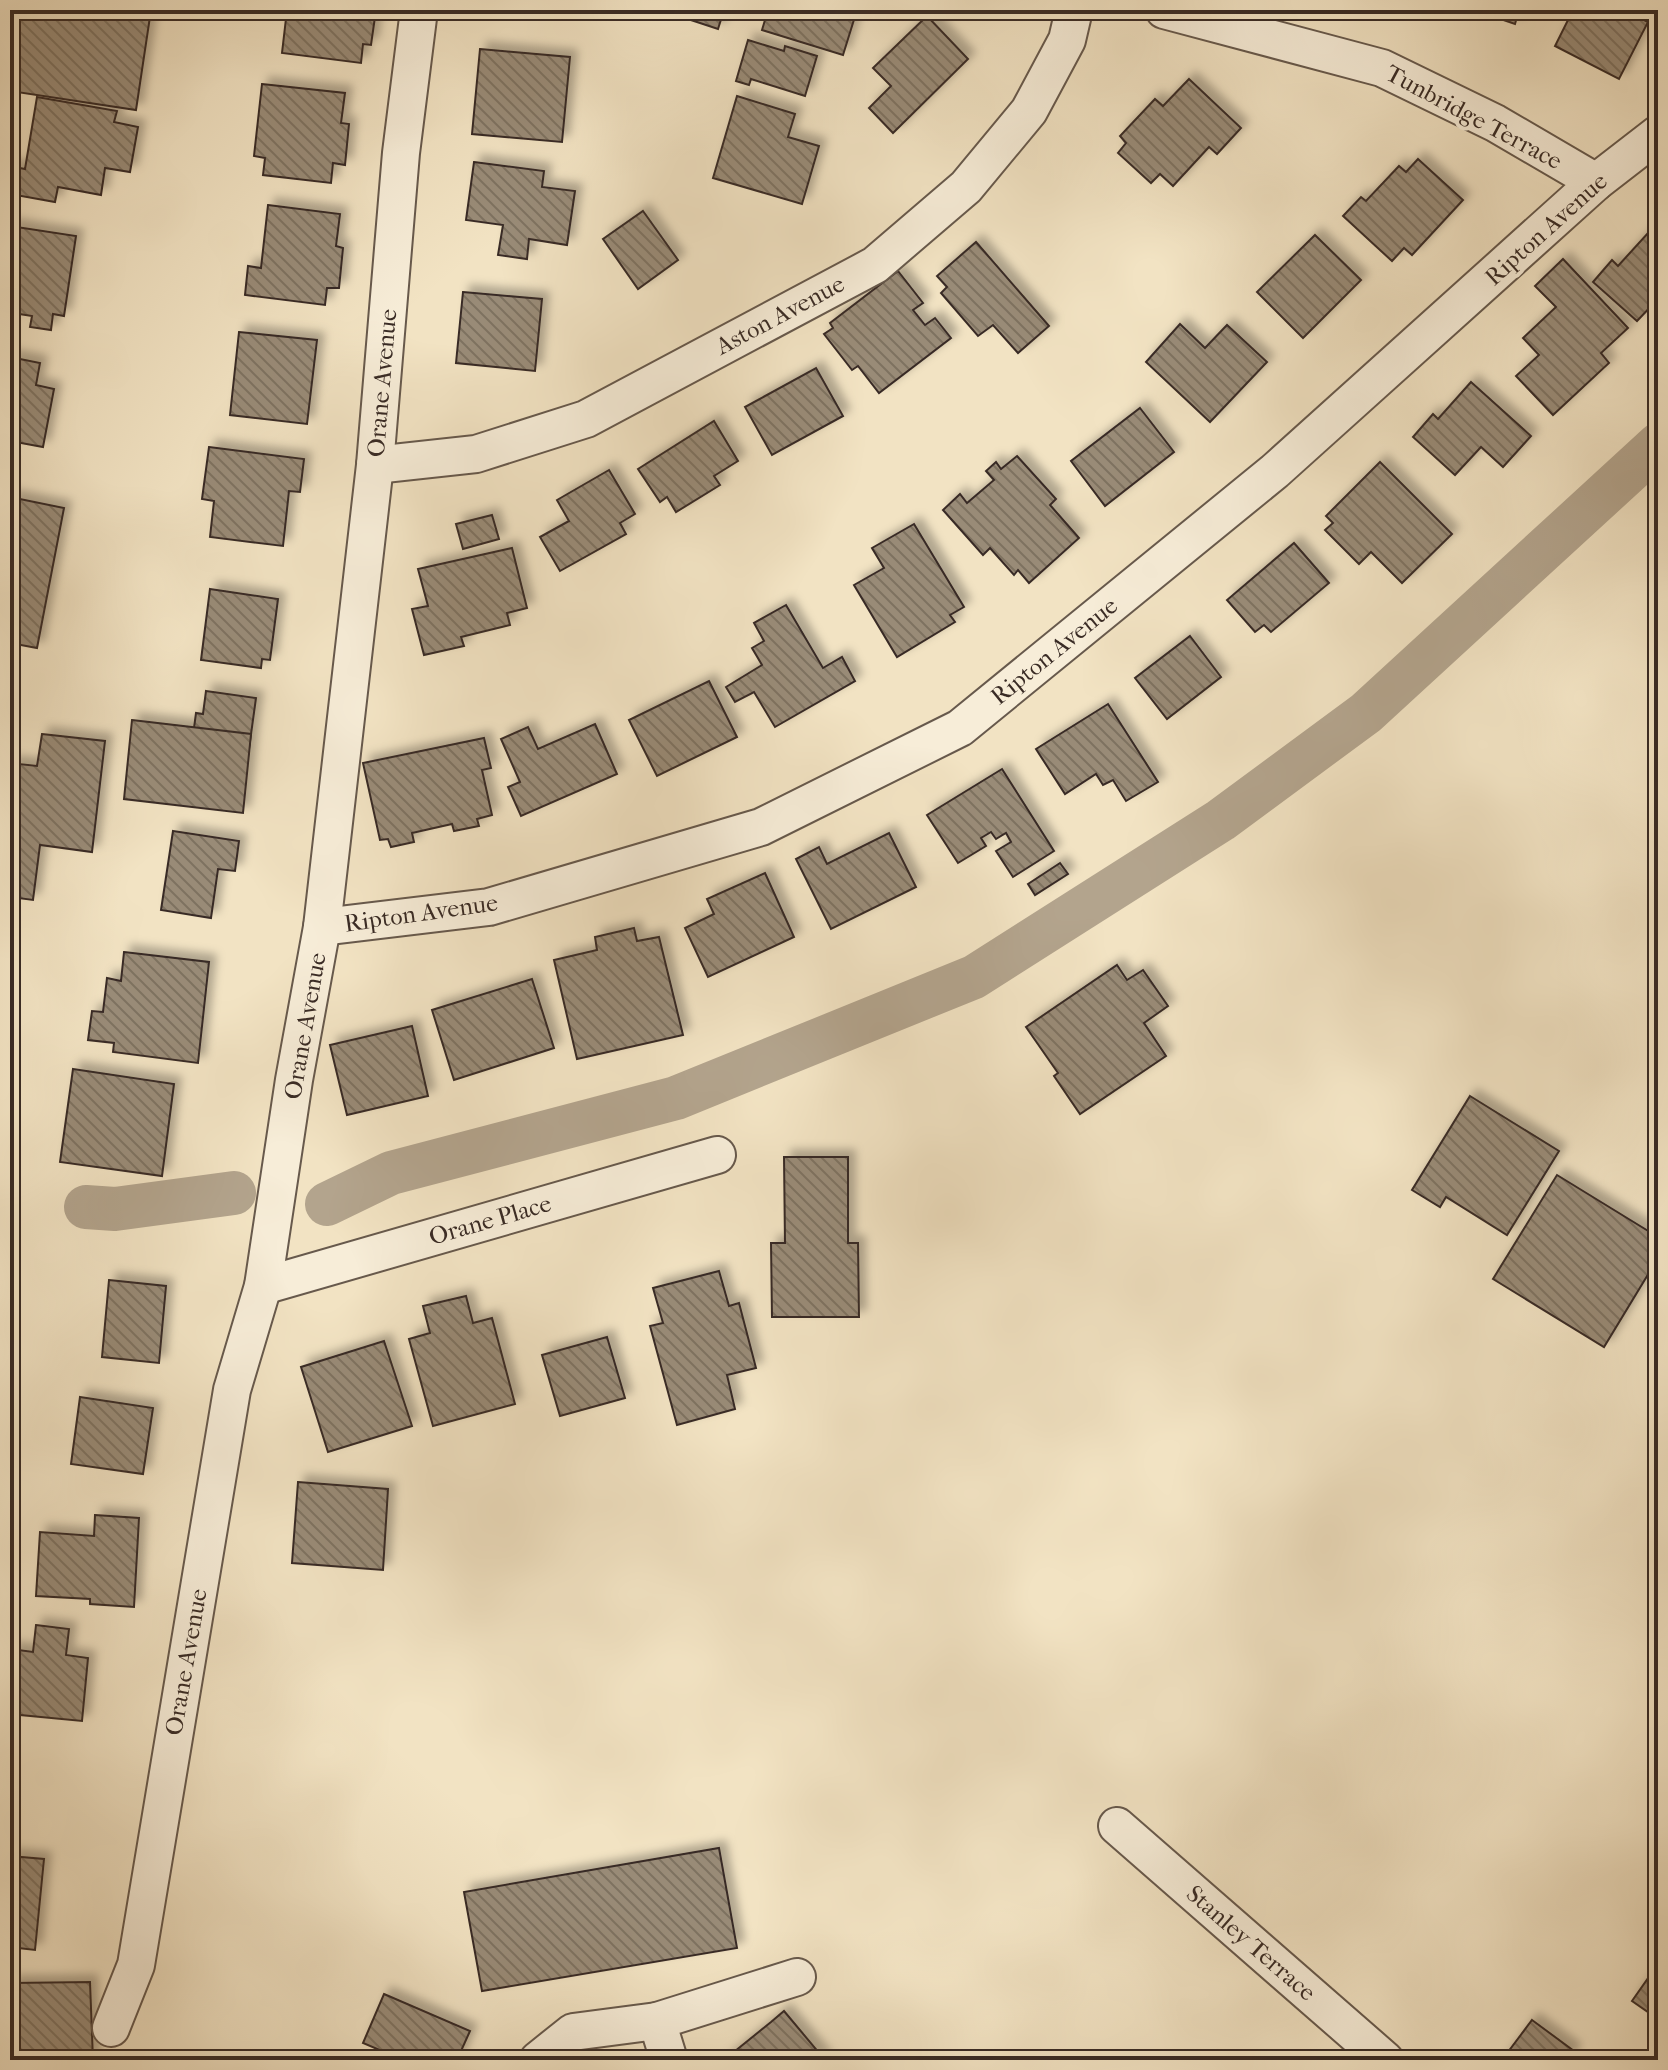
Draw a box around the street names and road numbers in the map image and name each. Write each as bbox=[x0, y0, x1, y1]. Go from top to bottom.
street label: Tunbridge Terrace bbox=[1381, 59, 1567, 175]
street label: Ripton Avenue bbox=[1479, 167, 1613, 291]
street label: Aston Avenue bbox=[710, 269, 849, 361]
street label: Orane Avenue bbox=[362, 308, 402, 458]
street label: Ripton Avenue bbox=[985, 591, 1123, 711]
street label: Ripton Avenue bbox=[342, 888, 500, 938]
street label: Orane Avenue bbox=[278, 950, 332, 1102]
street label: Orane Place bbox=[426, 1189, 554, 1251]
street label: Orane Avenue bbox=[159, 1586, 213, 1738]
street label: Stanley Terrace bbox=[1181, 1879, 1321, 2007]

